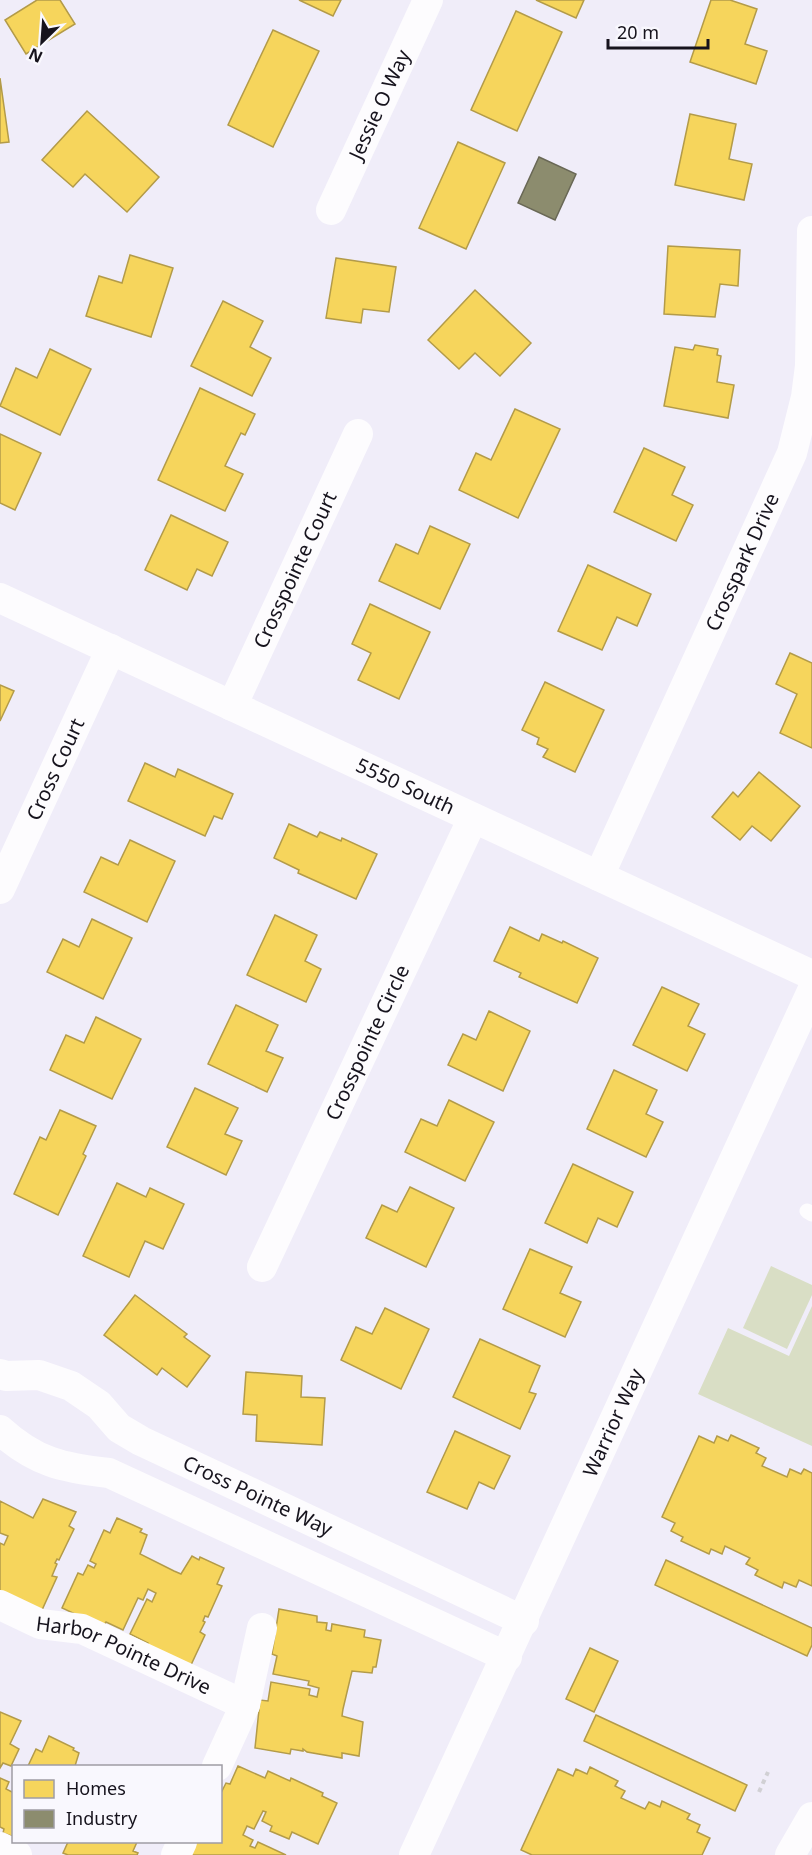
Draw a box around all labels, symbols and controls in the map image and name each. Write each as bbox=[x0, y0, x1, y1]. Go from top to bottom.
north arrow bbox=[12, 12, 72, 72]
scale bar bbox=[608, 12, 708, 50]
text: 20 m bbox=[617, 20, 659, 44]
text: N bbox=[25, 43, 46, 68]
street label: Jessie O Way bbox=[341, 45, 417, 166]
street label: Crosspointe Court bbox=[247, 487, 343, 653]
street label: Crosspark Drive bbox=[699, 489, 785, 635]
street label: Cross Court bbox=[20, 714, 90, 824]
street label: 5550 South bbox=[352, 751, 459, 820]
street label: Crosspointe Circle bbox=[319, 960, 415, 1125]
street label: Warrior Way bbox=[576, 1363, 650, 1481]
street label: Cross Pointe Way bbox=[179, 1449, 338, 1542]
street label: Harbor Pointe Drive bbox=[35, 1610, 216, 1700]
legend bbox=[12, 1765, 222, 1843]
text: Homes bbox=[66, 1776, 126, 1800]
text: Industry bbox=[66, 1806, 138, 1830]

